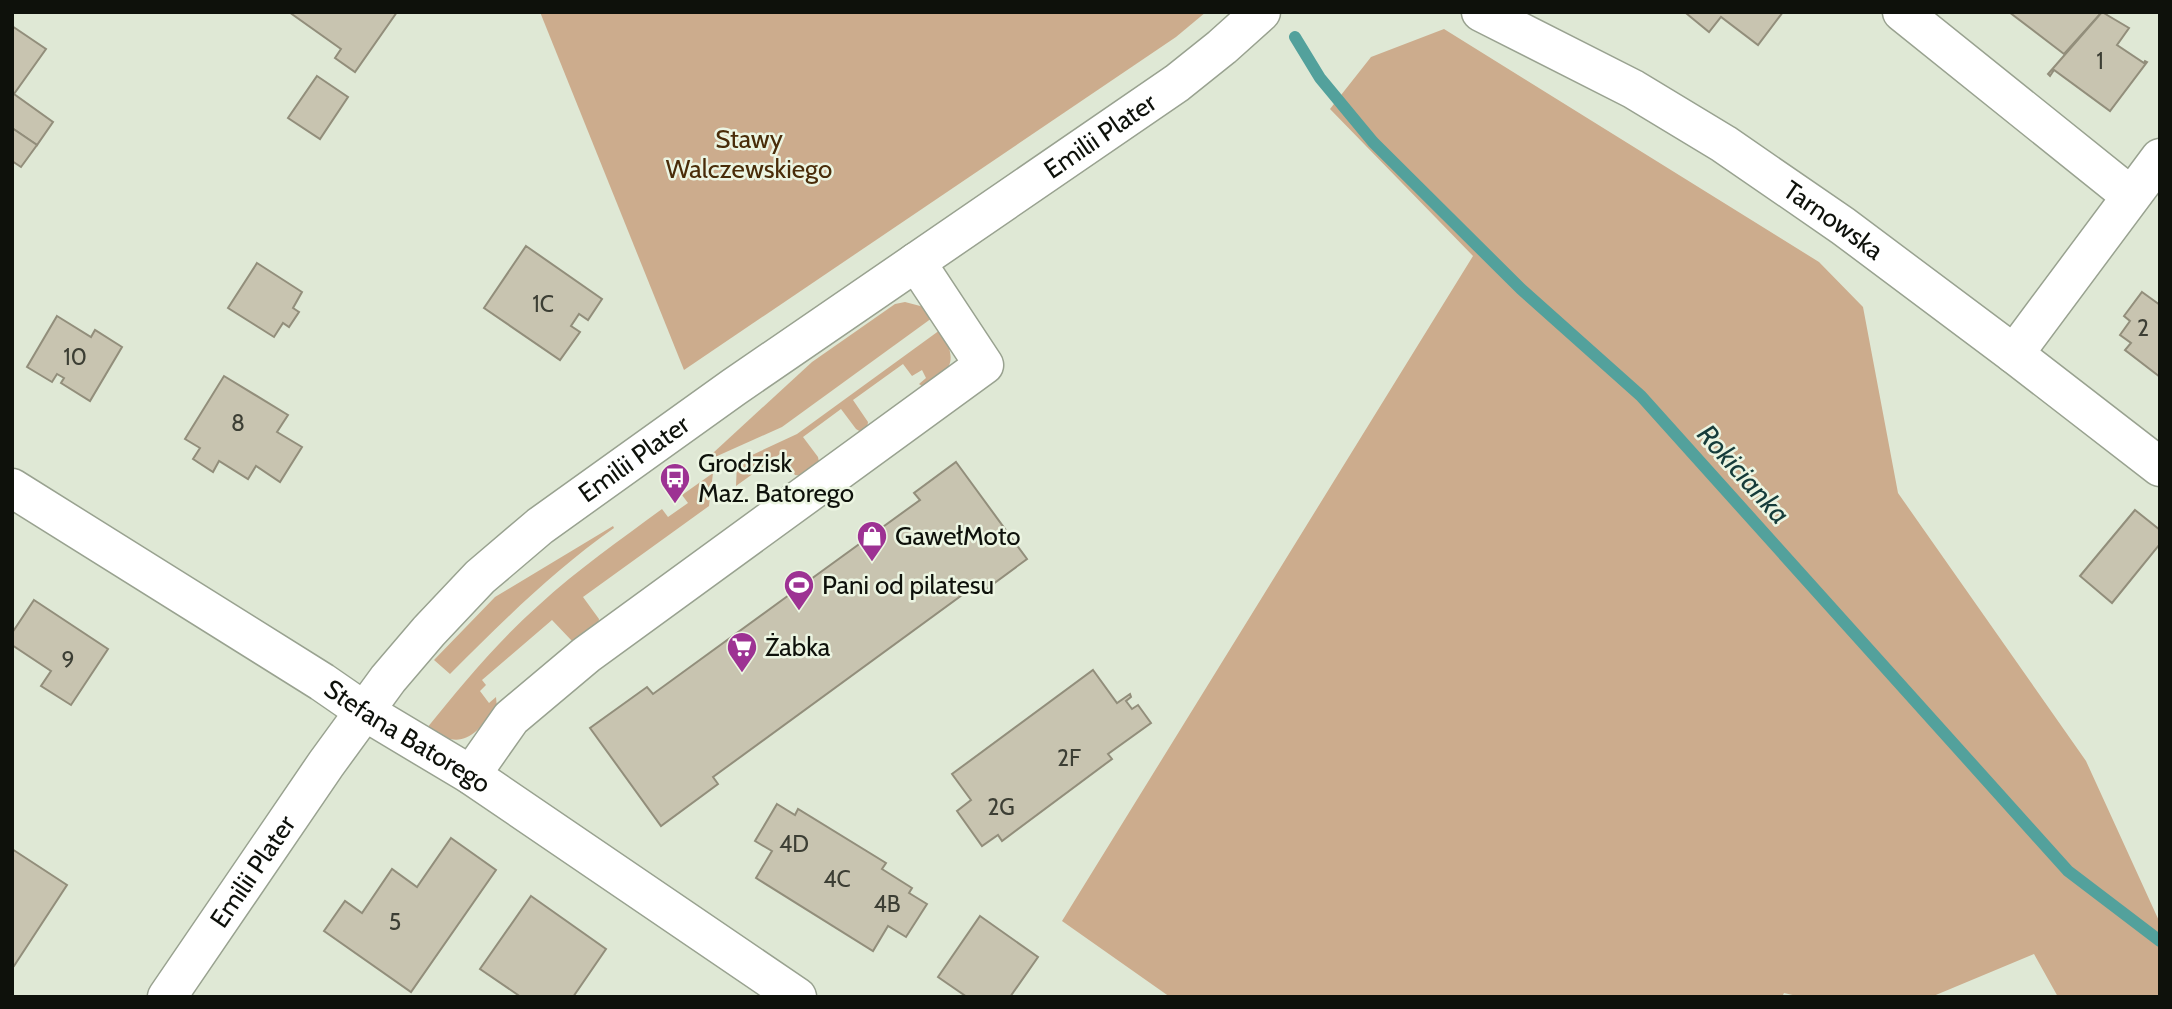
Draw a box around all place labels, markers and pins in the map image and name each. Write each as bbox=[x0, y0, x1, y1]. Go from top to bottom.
place label: Grodzisk Maz. Batorego bbox=[698, 447, 854, 509]
bus stop icon: Grodzisk Maz. Batorego bbox=[658, 461, 692, 505]
shop icon: GawełMoto bbox=[855, 519, 889, 563]
place label: GawełMoto bbox=[895, 520, 1021, 552]
sports icon: Pani od pilatesu bbox=[782, 568, 816, 612]
place label: Pani od pilatesu bbox=[822, 569, 994, 601]
supermarket icon: Żabka bbox=[725, 630, 759, 674]
place label: Żabka bbox=[765, 631, 831, 663]

